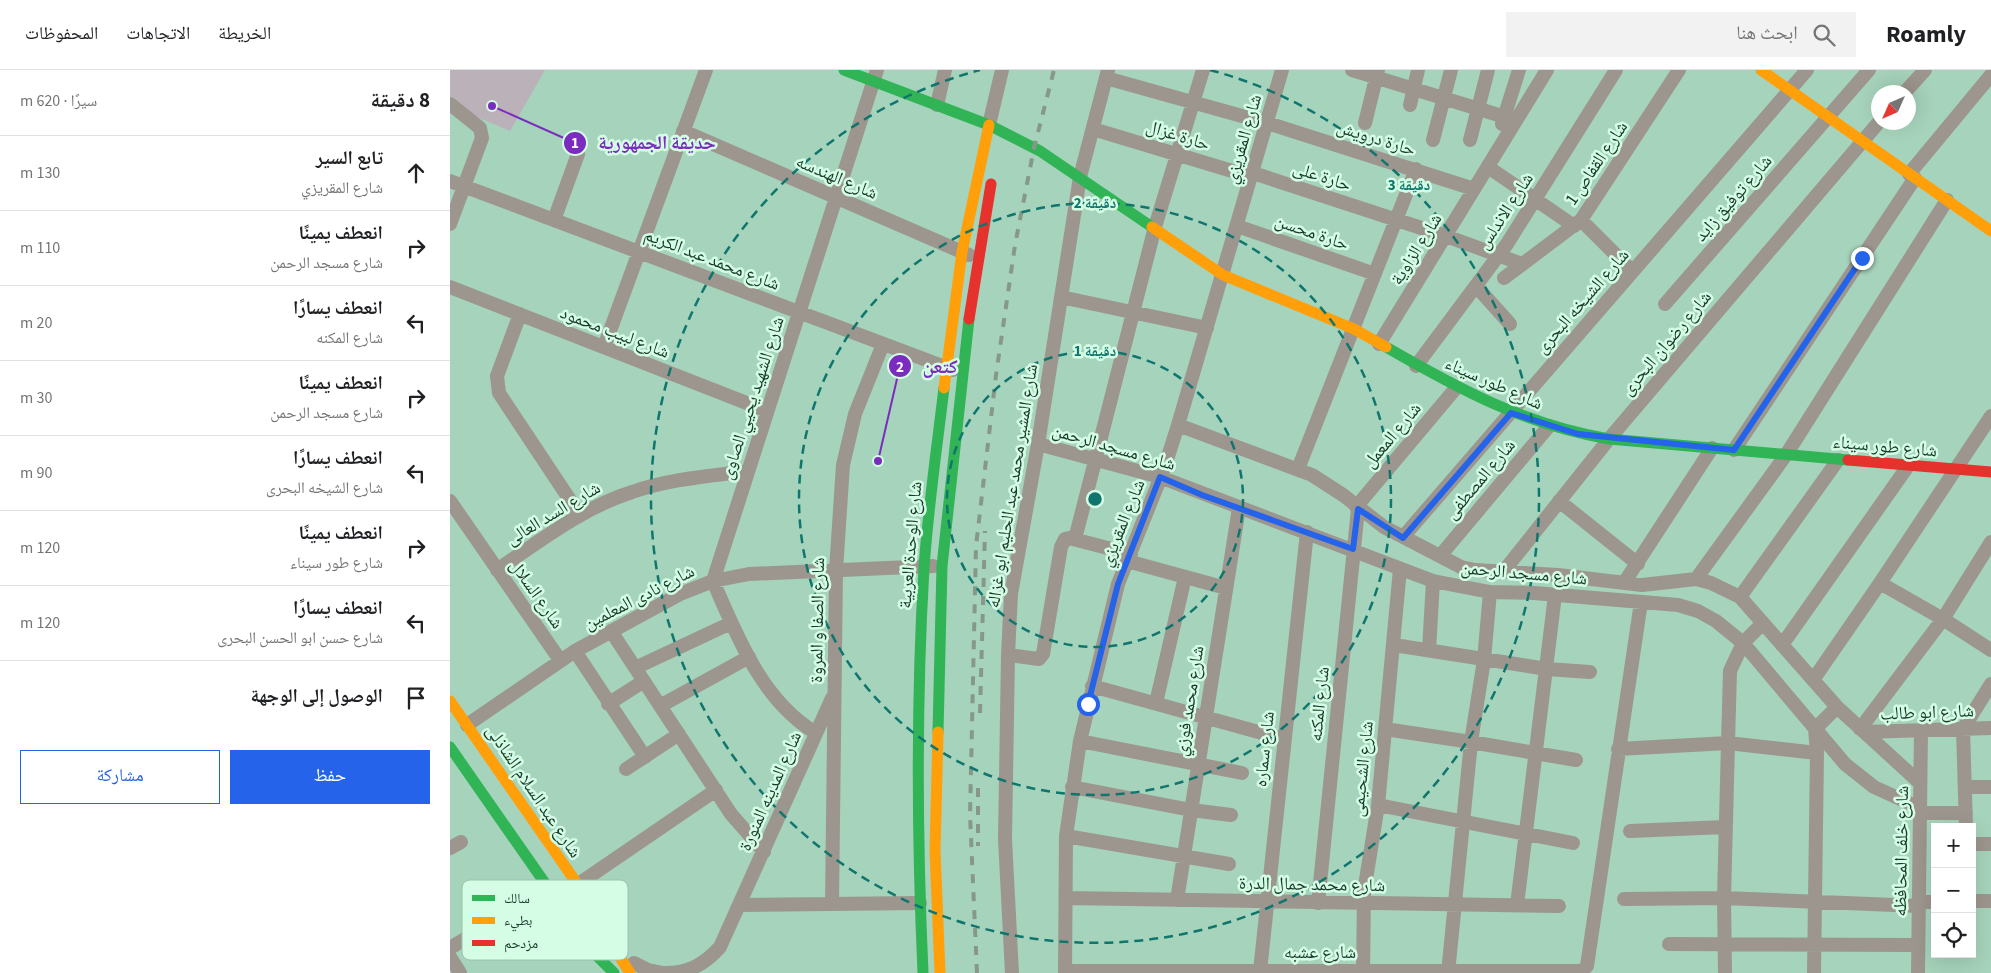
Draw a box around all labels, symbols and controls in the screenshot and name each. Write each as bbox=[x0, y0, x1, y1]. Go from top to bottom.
search box bbox=[1506, 12, 1856, 57]
text: Roamly bbox=[1886, 17, 1966, 52]
text: ابحث هنا bbox=[1736, 20, 1798, 47]
text: المحفوظات bbox=[25, 21, 98, 46]
text: الاتجاهات bbox=[126, 21, 190, 46]
text: الخريطة bbox=[218, 21, 271, 46]
icon: search bbox=[1810, 21, 1838, 49]
text: 8 دقيقة bbox=[371, 85, 430, 115]
north arrow bbox=[1871, 85, 1916, 130]
text: سيرًا · 620 m bbox=[20, 90, 97, 112]
street label: شارع المقريزي bbox=[1219, 91, 1270, 187]
street label: حارة غزال bbox=[1143, 114, 1213, 157]
street label: حارة درويش bbox=[1333, 115, 1418, 162]
street label: شارع القفاص 1 bbox=[1559, 116, 1634, 210]
callout: حديقة الجمهورية bbox=[563, 126, 726, 160]
text: حديقة الجمهورية bbox=[598, 130, 716, 157]
text: 1 bbox=[571, 133, 579, 154]
text: تابع السير bbox=[316, 145, 383, 172]
street label: شارع الهندسه bbox=[792, 149, 882, 206]
street label: شارع توفيق زايد bbox=[1689, 150, 1778, 247]
street label: حارة على bbox=[1290, 155, 1354, 198]
icon: ahead bbox=[402, 159, 430, 187]
text: 130 m bbox=[20, 162, 60, 184]
street label: شارع الاندلس bbox=[1471, 168, 1540, 255]
text: 3 دقيقة bbox=[1388, 175, 1430, 196]
text: شارع المقريزي bbox=[301, 177, 383, 199]
text: 2 دقيقة bbox=[1074, 193, 1116, 214]
street label: حارة محسن bbox=[1272, 208, 1352, 257]
street label: شارع الزاوية bbox=[1385, 209, 1448, 290]
text: انعطف يمينًا bbox=[299, 220, 383, 247]
street label: شارع محمد عبد الكريم bbox=[640, 222, 783, 297]
icon: right bbox=[402, 234, 430, 262]
text: 110 m bbox=[20, 237, 60, 259]
street label: شارع الشيخه البحرى bbox=[1530, 243, 1635, 359]
route end bbox=[1851, 247, 1874, 270]
text: شارع مسجد الرحمن bbox=[270, 252, 383, 274]
street label: شارع رضوان البحرى bbox=[1615, 286, 1718, 401]
text: انعطف يسارًا bbox=[293, 295, 383, 322]
street label: شارع لبيب محمود bbox=[557, 300, 673, 365]
icon: left bbox=[402, 309, 430, 337]
text: 20 m bbox=[20, 312, 52, 334]
street label: شارع الشهيد يحيي الصاوى bbox=[714, 313, 792, 483]
text: شارع المكنه bbox=[316, 327, 383, 349]
text: 1 دقيقة bbox=[1074, 341, 1116, 362]
callout: كتعن bbox=[888, 349, 968, 383]
street label: شارع طور سيناء bbox=[1441, 351, 1547, 416]
text: كتعن bbox=[922, 354, 958, 381]
text: 2 bbox=[896, 357, 904, 378]
street label: شارع المشير محمد عبد الحليم ابو غزاله bbox=[981, 362, 1044, 610]
text: انعطف يمينًا bbox=[299, 370, 383, 397]
icon: right bbox=[402, 384, 430, 412]
text: 30 m bbox=[20, 387, 52, 409]
street label: شارع المعمل bbox=[1357, 397, 1427, 474]
text: شارع مسجد الرحمن bbox=[270, 402, 383, 424]
street label: شارع مسجد الرحمن bbox=[1049, 418, 1178, 477]
street label: شارع طور سيناء bbox=[1832, 429, 1938, 464]
street label: شارع المصطفى bbox=[1439, 434, 1521, 525]
text: انعطف يسارًا bbox=[293, 445, 383, 472]
icon: left bbox=[402, 459, 430, 487]
text: 90 m bbox=[20, 462, 52, 484]
street label: شارع السد العالى bbox=[501, 475, 605, 552]
street label: شارع المقريزي bbox=[1094, 476, 1153, 571]
text: شارع الشيخه البحرى bbox=[266, 477, 383, 499]
street label: شارع الوحدة العربية bbox=[892, 480, 929, 610]
centre of rings bbox=[1086, 490, 1104, 508]
text: انعطف يمينًا bbox=[299, 520, 383, 547]
icon: right bbox=[402, 534, 430, 562]
text: 120 m bbox=[20, 537, 60, 559]
text: شارع طور سيناء bbox=[290, 552, 383, 574]
street label: شارع السلال bbox=[504, 555, 570, 634]
street label: شارع مسجد الرحمن bbox=[1460, 556, 1588, 591]
street label: شارع الصفا و المروة bbox=[804, 557, 831, 683]
street label: شارع نادى المعلمين bbox=[579, 559, 699, 636]
text: انعطف يسارًا bbox=[293, 595, 383, 622]
icon: left bbox=[402, 609, 430, 637]
text: 120 m bbox=[20, 612, 60, 634]
text: شارع حسن ابو الحسن البحرى bbox=[217, 627, 383, 649]
street label: شارع محمد فوزي bbox=[1168, 644, 1212, 758]
street label: شارع المكنه bbox=[1303, 665, 1336, 743]
text: الوصول إلى الوجهة bbox=[250, 683, 383, 710]
icon: arrive bbox=[402, 684, 430, 712]
route start bbox=[1077, 693, 1100, 716]
street label: شارع ابو طالب bbox=[1880, 698, 1974, 727]
street label: شارع سماره bbox=[1248, 710, 1281, 788]
street label: شارع عبد السلام الشاذلى bbox=[480, 720, 588, 863]
street label: شارع الشحيمى bbox=[1345, 720, 1380, 818]
street label: شارع المدينه المنورة bbox=[733, 727, 808, 855]
button: مشاركة bbox=[20, 750, 220, 804]
button: حفظ bbox=[230, 750, 430, 804]
street label: شارع خلف المحافظه bbox=[1888, 785, 1915, 917]
map controls bbox=[1931, 823, 1976, 958]
button: + bbox=[1931, 823, 1976, 868]
button: − bbox=[1931, 868, 1976, 913]
street label: شارع محمد جمال الدرة bbox=[1239, 871, 1385, 898]
legend bbox=[462, 880, 628, 960]
text: سالك bbox=[504, 889, 530, 909]
text: بطيء bbox=[504, 911, 533, 932]
button: locate bbox=[1931, 913, 1976, 958]
text: مزدحم bbox=[504, 934, 538, 954]
street label: شارع عشبه bbox=[1284, 940, 1356, 965]

